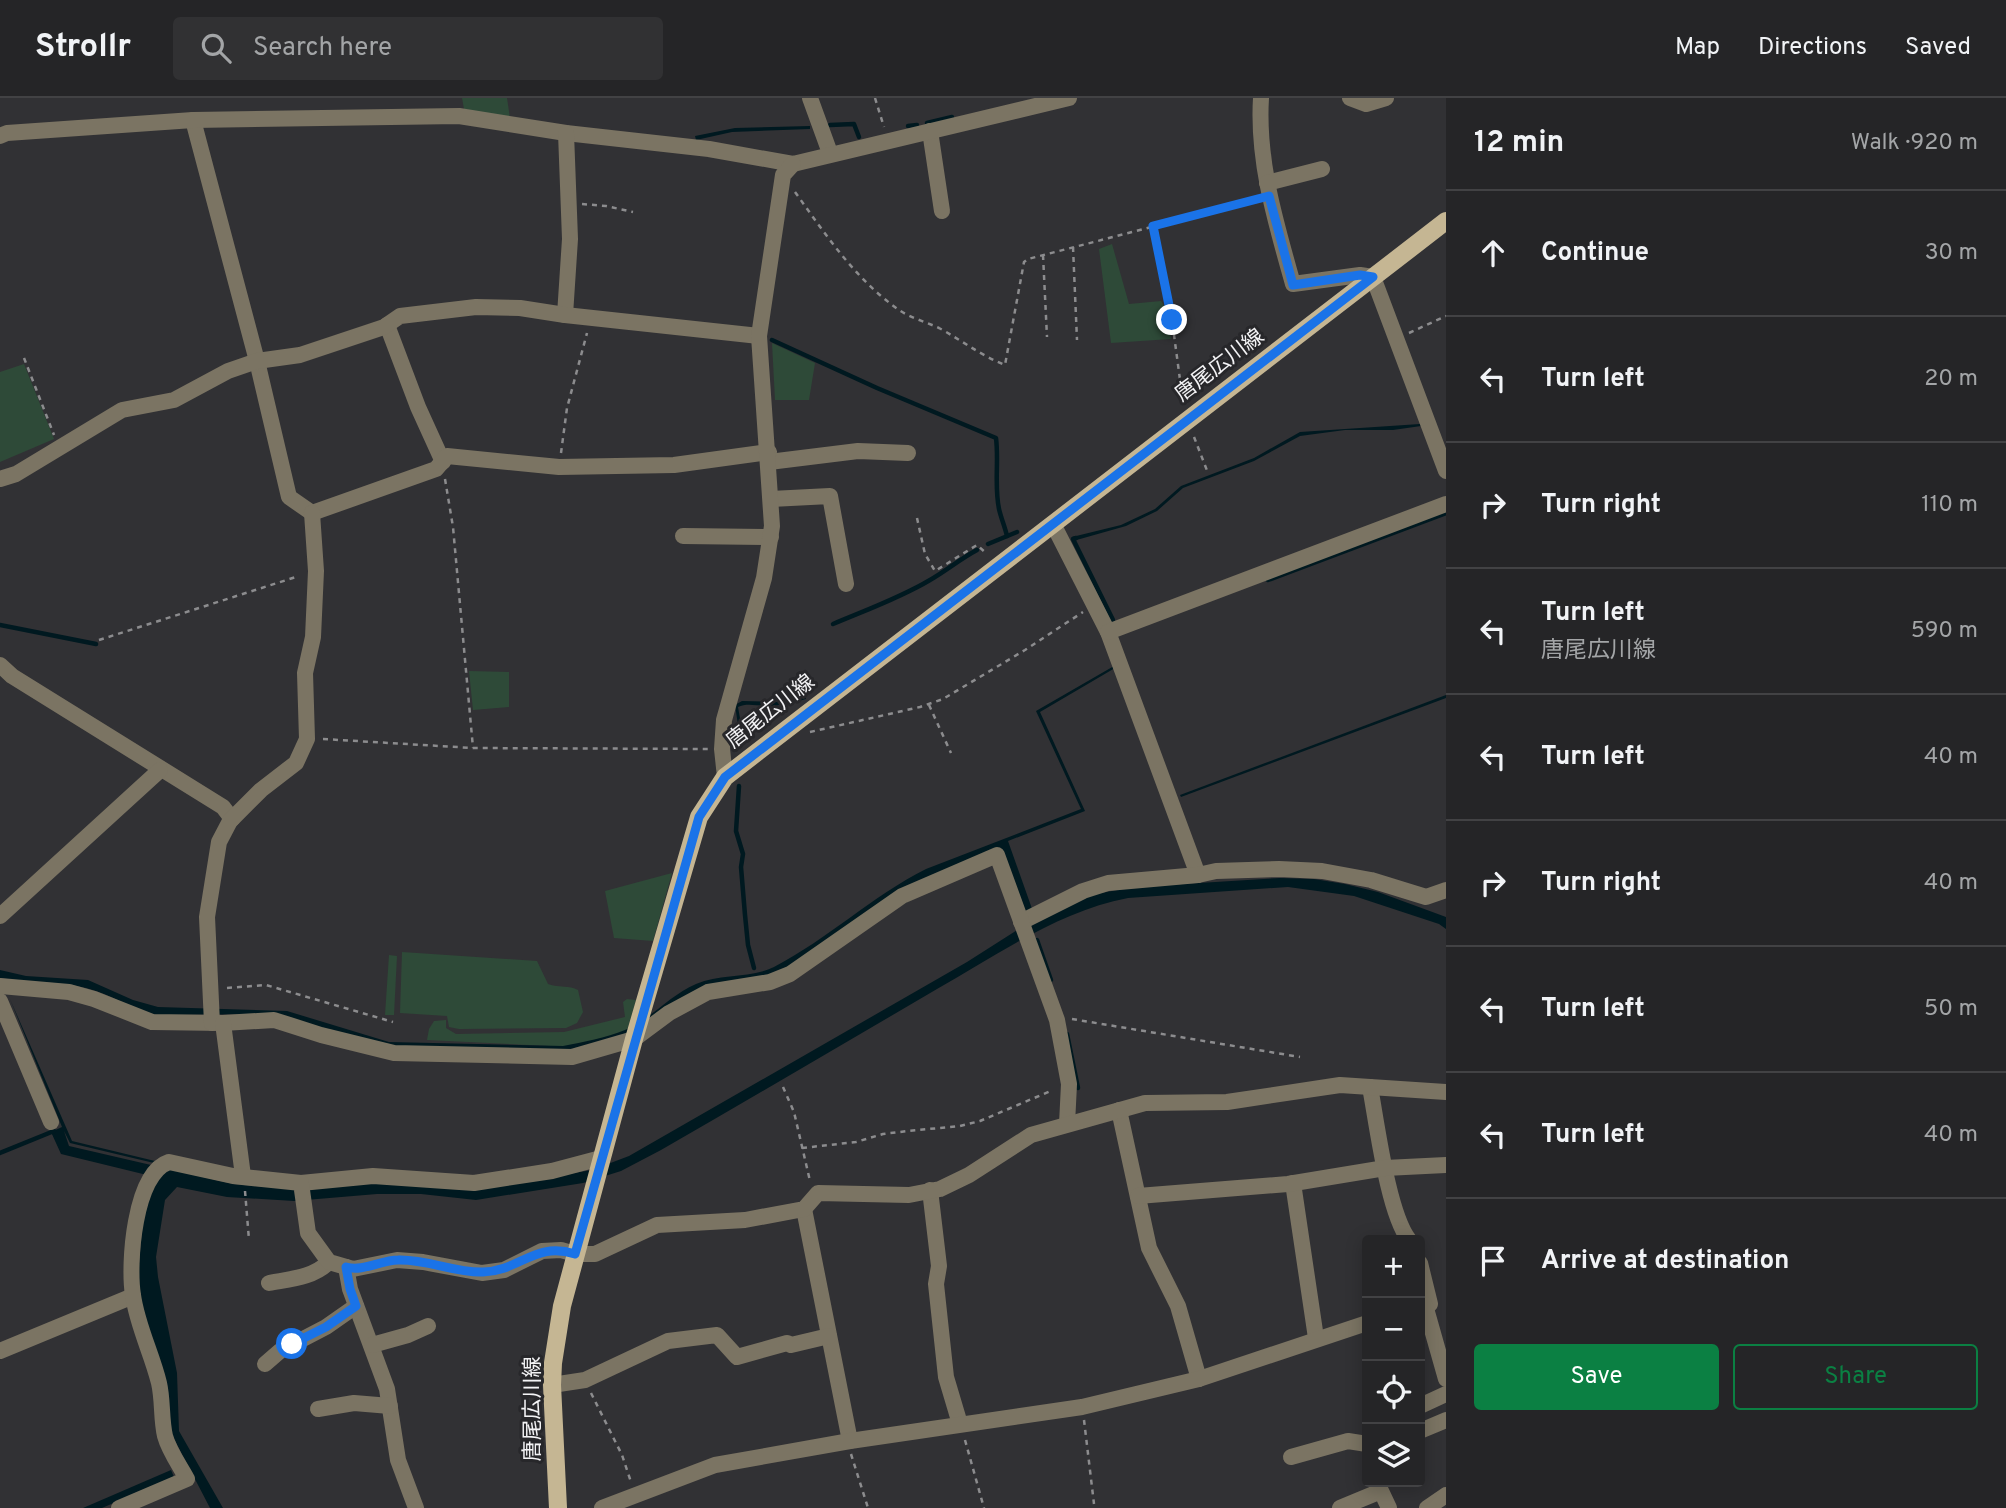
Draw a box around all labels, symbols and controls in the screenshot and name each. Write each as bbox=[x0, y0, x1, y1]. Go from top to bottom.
search box bbox=[173, 17, 663, 80]
text: Strollr bbox=[35, 27, 131, 69]
icon: search bbox=[197, 29, 235, 67]
text: Search here bbox=[253, 32, 392, 65]
text: Map bbox=[1675, 33, 1720, 63]
text: Directions bbox=[1758, 33, 1867, 63]
text: Saved bbox=[1905, 33, 1971, 63]
text: 12 min bbox=[1474, 125, 1564, 162]
text: Walk · 920 m bbox=[1851, 129, 1978, 158]
icon: ahead bbox=[1474, 234, 1512, 272]
text: Continue bbox=[1541, 237, 1649, 270]
text: 30 m bbox=[1925, 239, 1978, 268]
route end bbox=[1156, 304, 1187, 335]
street label: 唐尾広川線 bbox=[1170, 324, 1270, 408]
icon: left bbox=[1474, 360, 1512, 398]
text: Turn left bbox=[1541, 363, 1645, 396]
text: 20 m bbox=[1924, 365, 1978, 394]
icon: right bbox=[1474, 486, 1512, 524]
text: Turn right bbox=[1541, 489, 1661, 522]
text: 110 m bbox=[1921, 491, 1978, 520]
text: Turn left bbox=[1541, 597, 1645, 630]
icon: left bbox=[1474, 612, 1512, 650]
text: 590 m bbox=[1911, 617, 1978, 646]
text: 唐尾広川線 bbox=[1541, 637, 1656, 666]
street label: 唐尾広川線 bbox=[721, 669, 821, 755]
icon: left bbox=[1474, 738, 1512, 776]
text: Turn left bbox=[1541, 741, 1645, 774]
text: 40 m bbox=[1924, 743, 1978, 772]
icon: right bbox=[1474, 864, 1512, 902]
text: Turn right bbox=[1541, 867, 1661, 900]
text: 40 m bbox=[1924, 869, 1978, 898]
icon: left bbox=[1474, 990, 1512, 1028]
text: Turn left bbox=[1541, 993, 1645, 1026]
text: 50 m bbox=[1924, 995, 1978, 1024]
icon: left bbox=[1474, 1116, 1512, 1154]
text: Turn left bbox=[1541, 1119, 1645, 1152]
text: 40 m bbox=[1924, 1121, 1978, 1150]
map controls bbox=[1362, 1235, 1425, 1487]
button: + bbox=[1362, 1235, 1425, 1298]
icon: arrive bbox=[1474, 1242, 1512, 1280]
text: Arrive at destination bbox=[1541, 1245, 1789, 1278]
button: − bbox=[1362, 1298, 1425, 1361]
route start bbox=[276, 1328, 307, 1359]
button: Save bbox=[1474, 1344, 1719, 1410]
button: Share bbox=[1733, 1344, 1978, 1410]
street label: 唐尾広川線 bbox=[520, 1357, 547, 1462]
button: locate bbox=[1362, 1361, 1425, 1424]
button: layers bbox=[1362, 1424, 1425, 1487]

